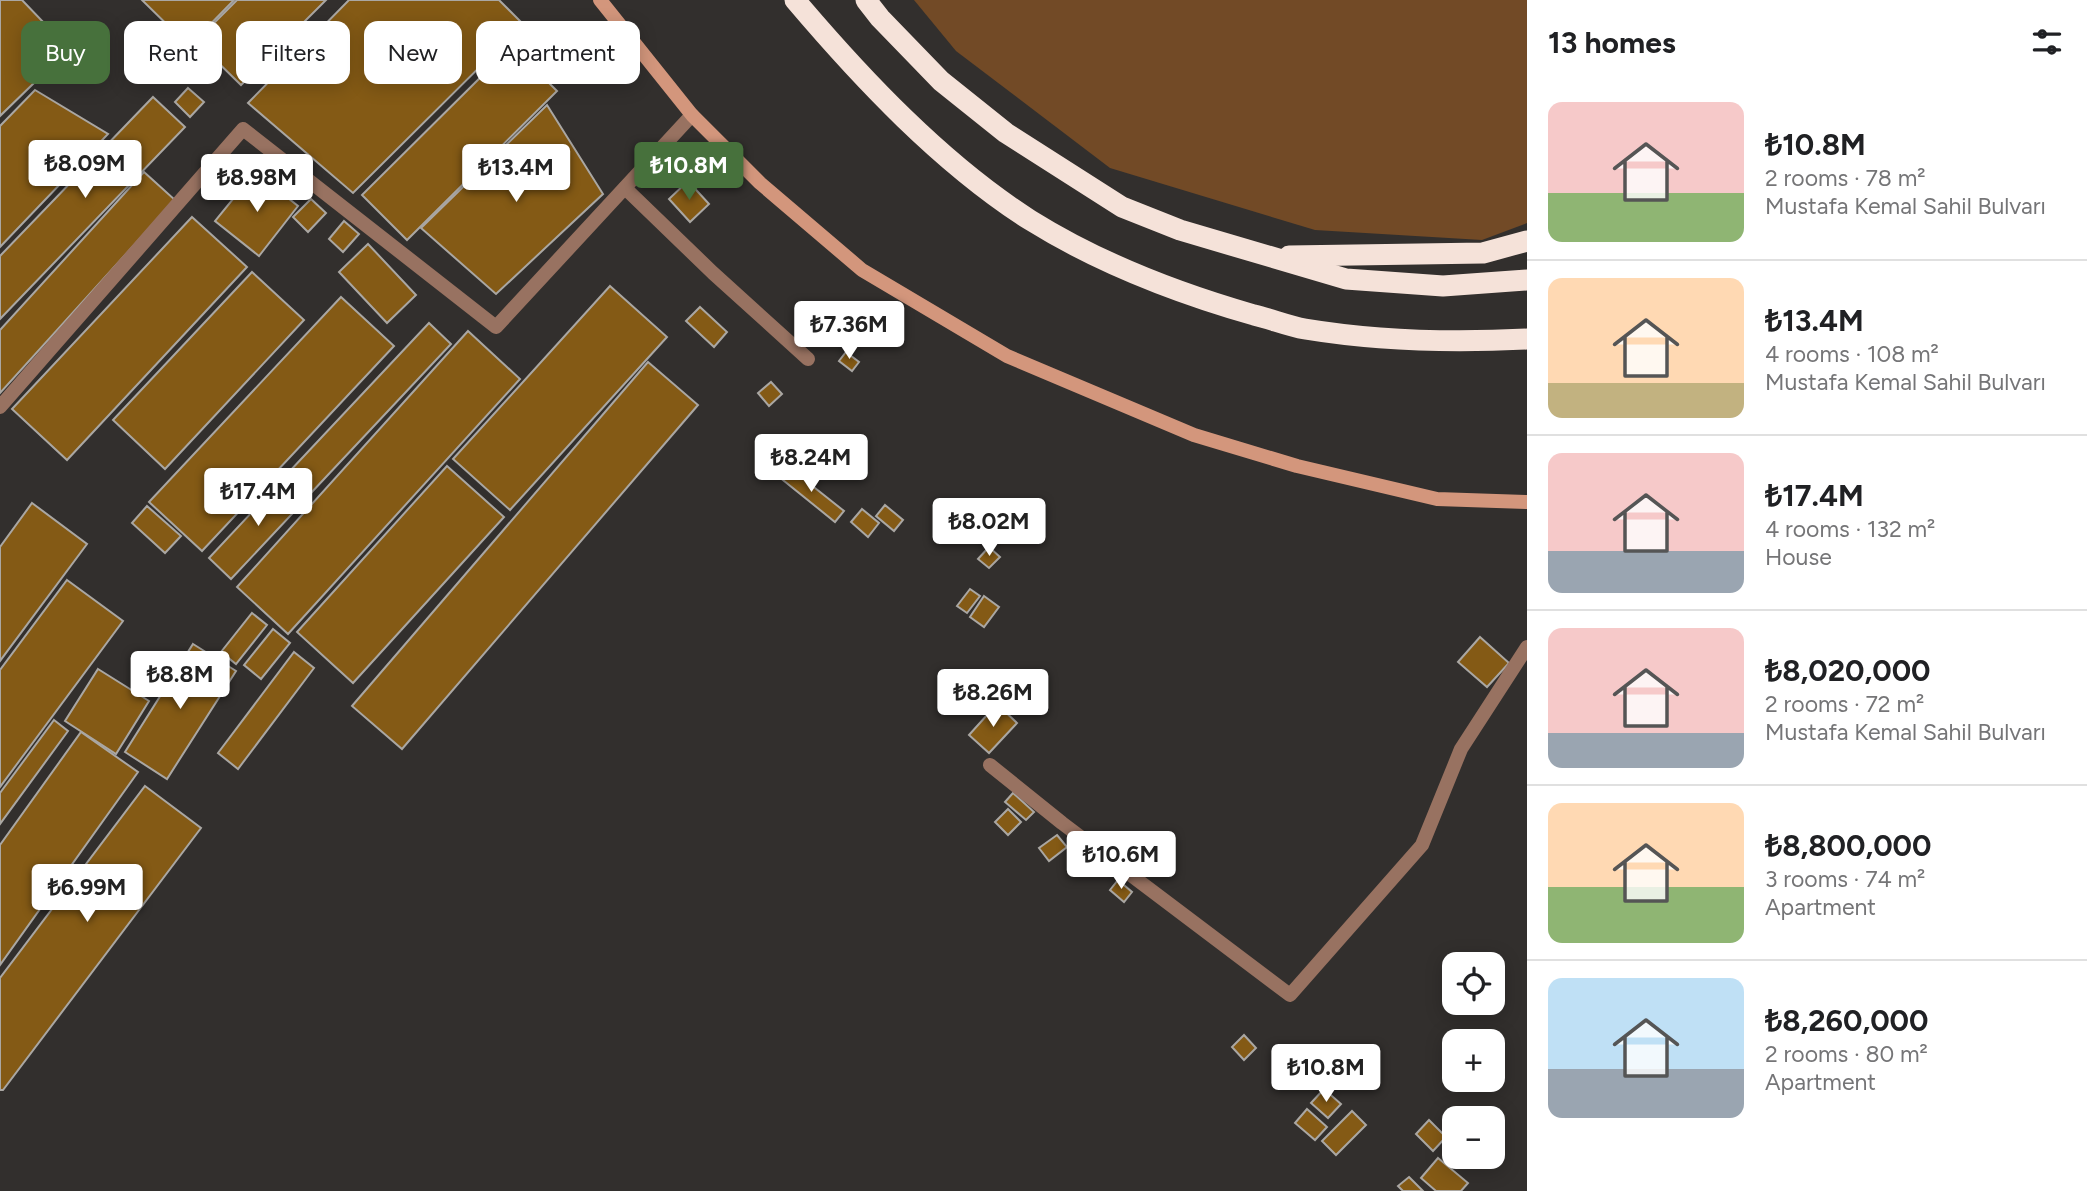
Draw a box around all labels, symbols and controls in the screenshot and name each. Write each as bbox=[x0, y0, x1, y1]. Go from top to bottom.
chip: Buy bbox=[21, 21, 110, 84]
chip: Rent bbox=[124, 21, 222, 84]
chip: Filters bbox=[236, 21, 350, 84]
chip: New bbox=[364, 21, 462, 84]
chip: Apartment bbox=[476, 21, 640, 84]
icon: filters bbox=[2028, 23, 2066, 61]
text: 13 homes bbox=[1548, 24, 1676, 61]
text: ₺10.8M bbox=[1765, 126, 1866, 163]
icon: home bbox=[1604, 130, 1688, 214]
pin: ₺8.09M bbox=[28, 140, 142, 200]
pin: ₺10.8M bbox=[632, 142, 746, 202]
pin: ₺13.4M bbox=[459, 144, 573, 204]
text: ₺8.09M bbox=[45, 149, 125, 177]
text: ₺10.8M bbox=[650, 151, 728, 179]
text: ₺13.4M bbox=[478, 153, 554, 181]
pin: ₺8.98M bbox=[200, 154, 314, 214]
text: ₺8.98M bbox=[217, 163, 297, 191]
text: 2 rooms · 78 m² bbox=[1765, 164, 1926, 192]
text: Mustafa Kemal Sahil Bulvarı bbox=[1765, 192, 2046, 220]
pin: ₺7.36M bbox=[792, 302, 906, 361]
text: ₺13.4M bbox=[1765, 302, 1864, 339]
icon: home bbox=[1604, 306, 1688, 390]
text: ₺7.36M bbox=[810, 310, 888, 338]
text: 4 rooms · 108 m² bbox=[1765, 340, 1939, 368]
text: Mustafa Kemal Sahil Bulvarı bbox=[1765, 368, 2046, 396]
pin: ₺8.24M bbox=[754, 434, 868, 494]
text: ₺8.24M bbox=[771, 443, 851, 471]
pin: ₺17.4M bbox=[201, 468, 315, 528]
text: ₺17.4M bbox=[220, 477, 296, 505]
text: ₺17.4M bbox=[1765, 477, 1864, 514]
icon: home bbox=[1604, 481, 1688, 565]
pin: ₺8.02M bbox=[932, 498, 1046, 558]
text: ₺8.02M bbox=[949, 507, 1029, 535]
text: 4 rooms · 132 m² bbox=[1765, 515, 1935, 543]
text: House bbox=[1765, 543, 1832, 571]
pin: ₺8.8M bbox=[131, 652, 229, 711]
text: ₺8,020,000 bbox=[1765, 652, 1931, 689]
icon: home bbox=[1604, 656, 1688, 740]
text: ₺8.8M bbox=[147, 660, 213, 688]
pin: ₺8.26M bbox=[936, 670, 1050, 729]
text: ₺8.26M bbox=[953, 678, 1033, 706]
text: 2 rooms · 72 m² bbox=[1765, 690, 1924, 718]
text: Mustafa Kemal Sahil Bulvarı bbox=[1765, 718, 2046, 746]
text: ₺8,800,000 bbox=[1765, 827, 1932, 864]
icon: home bbox=[1604, 831, 1688, 915]
pin: ₺10.6M bbox=[1064, 832, 1178, 891]
text: ₺10.6M bbox=[1083, 840, 1159, 868]
pin: ₺6.99M bbox=[30, 864, 144, 924]
text: 3 rooms · 74 m² bbox=[1765, 865, 1925, 893]
text: ₺6.99M bbox=[48, 873, 126, 901]
text: Apartment bbox=[1765, 893, 1876, 921]
map controls bbox=[1442, 952, 1505, 1169]
button: locate bbox=[1442, 952, 1505, 1015]
text: ₺8,260,000 bbox=[1765, 1002, 1928, 1039]
icon: home bbox=[1604, 1006, 1688, 1090]
button: + bbox=[1442, 1029, 1505, 1092]
text: 2 rooms · 80 m² bbox=[1765, 1040, 1928, 1068]
pin: ₺10.8M bbox=[1269, 1044, 1383, 1104]
text: ₺10.8M bbox=[1287, 1053, 1365, 1081]
text: Apartment bbox=[1765, 1068, 1876, 1096]
button: − bbox=[1442, 1106, 1505, 1169]

